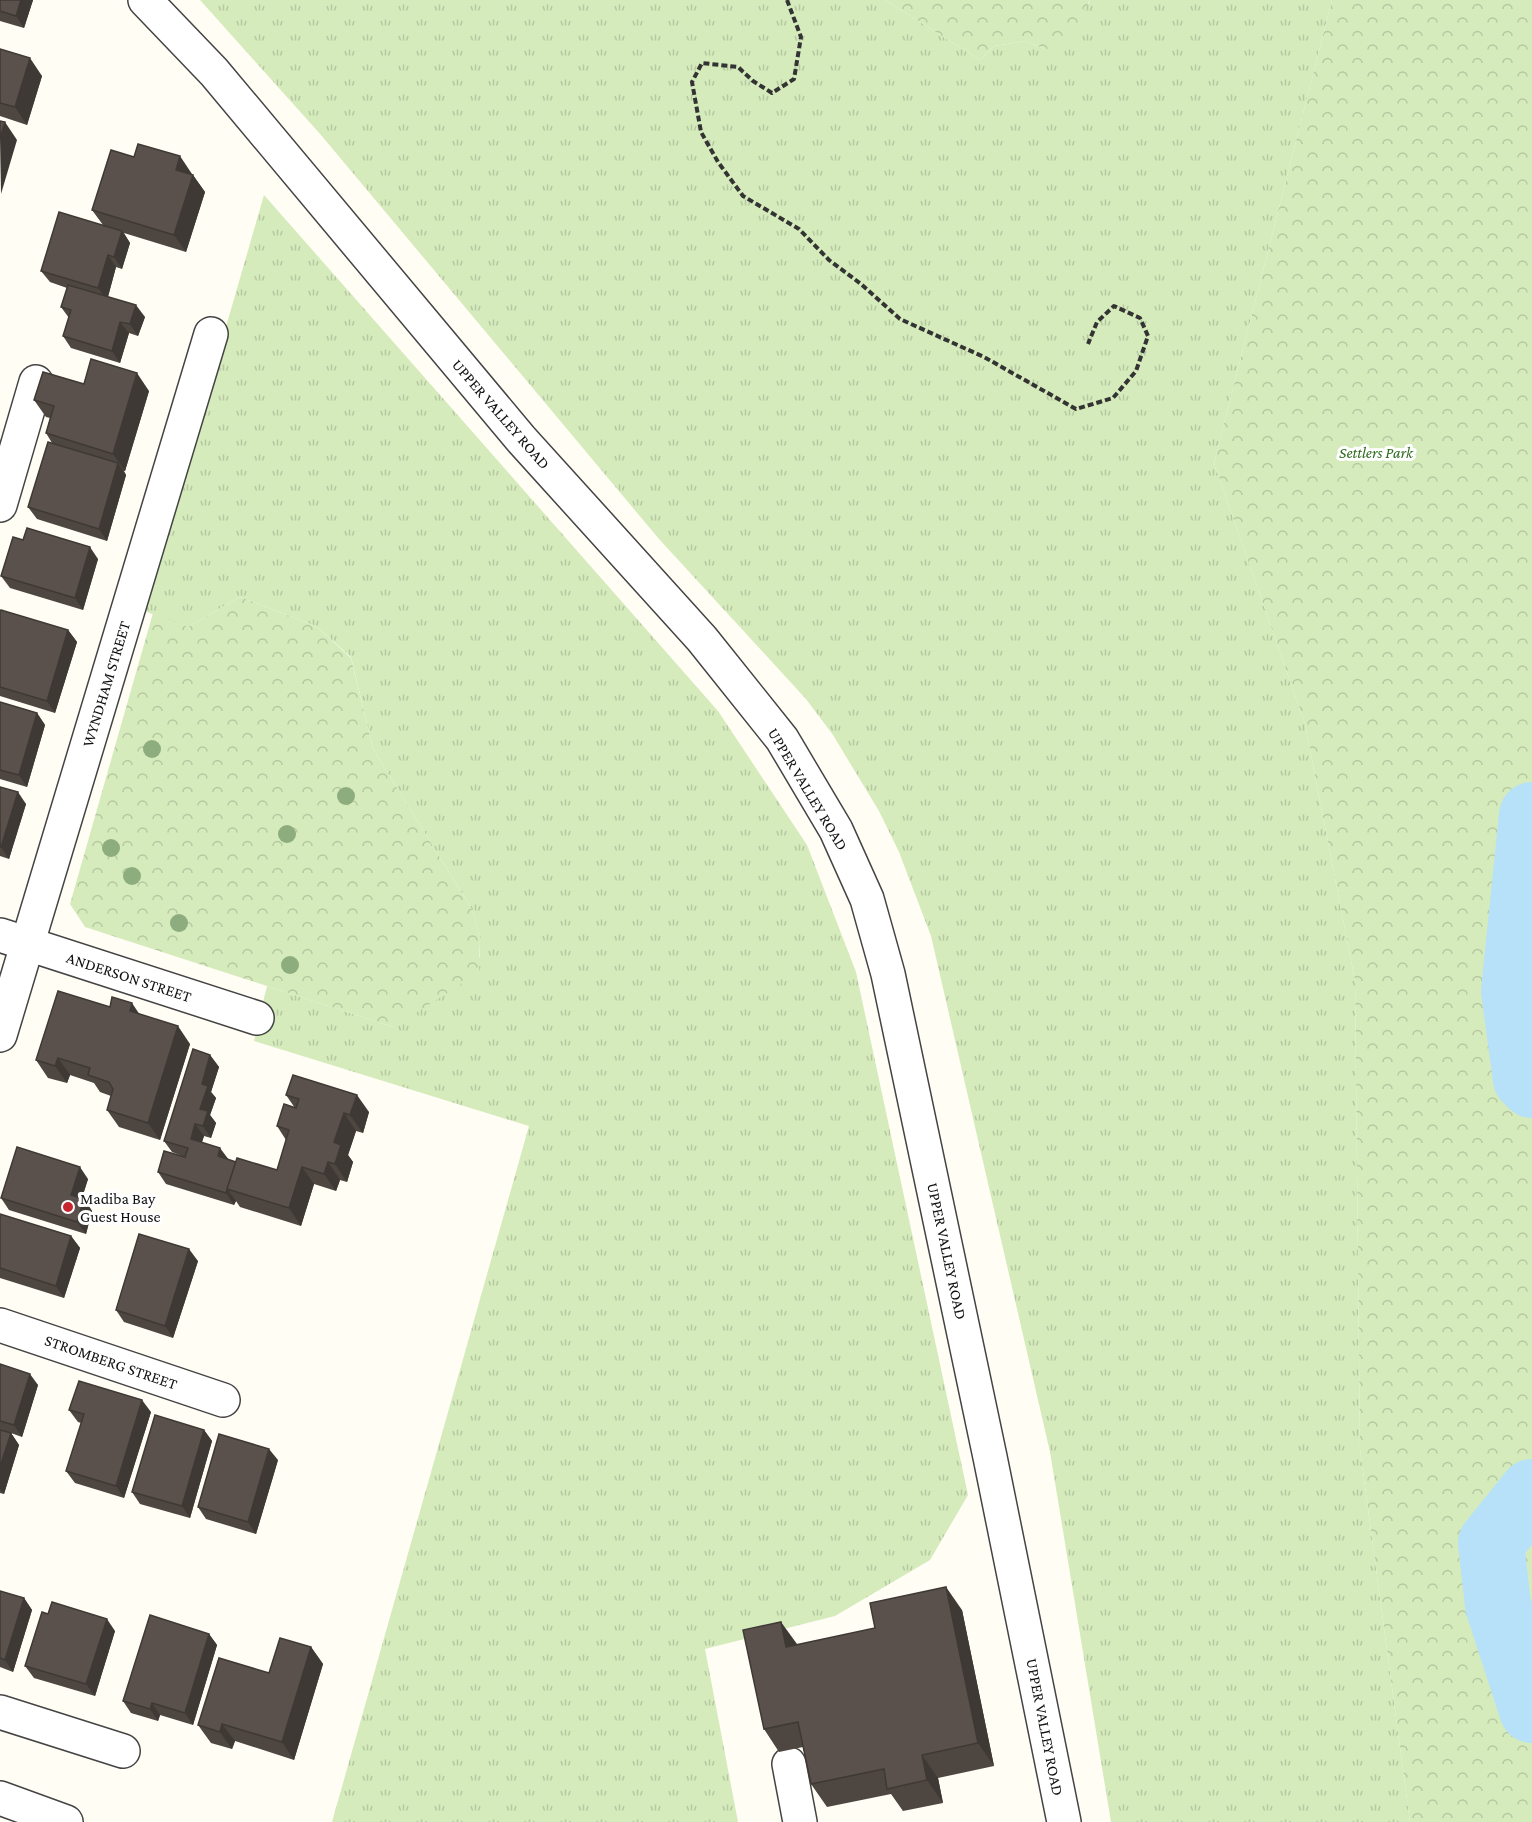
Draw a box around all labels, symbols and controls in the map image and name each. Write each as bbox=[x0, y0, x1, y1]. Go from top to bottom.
street label: UPPER VALLEY ROAD bbox=[449, 356, 553, 472]
park label: Settlers Park bbox=[1339, 444, 1414, 461]
street label: WYNDHAM STREET bbox=[79, 619, 133, 749]
street label: UPPER VALLEY ROAD bbox=[765, 725, 851, 853]
street label: ANDERSON STREET bbox=[64, 949, 194, 1005]
street label: UPPER VALLEY ROAD bbox=[924, 1181, 970, 1321]
place label: Madiba Bay Guest House bbox=[80, 1190, 160, 1225]
marker: Madiba Bay Guest House bbox=[61, 1200, 75, 1214]
street label: STROMBERG STREET bbox=[42, 1331, 180, 1393]
street label: UPPER VALLEY ROAD bbox=[1023, 1657, 1067, 1797]

